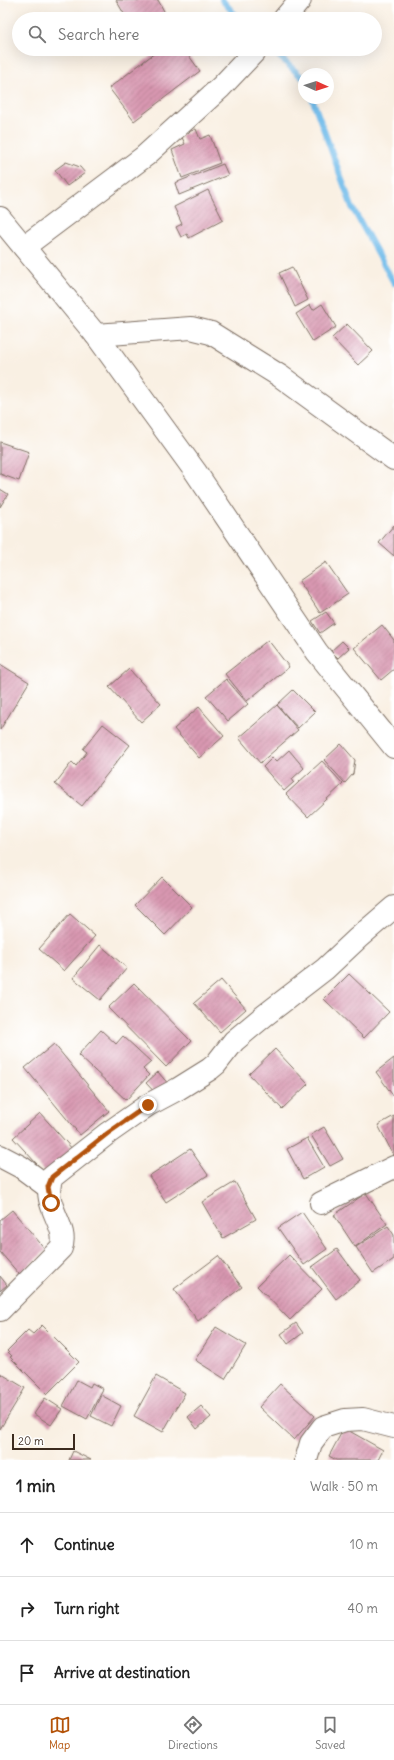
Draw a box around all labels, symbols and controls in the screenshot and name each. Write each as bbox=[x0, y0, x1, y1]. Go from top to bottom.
search box bbox=[12, 12, 382, 56]
icon: search bbox=[26, 23, 48, 45]
text: Search here bbox=[58, 25, 139, 44]
north arrow bbox=[298, 68, 334, 104]
route end bbox=[139, 1096, 157, 1114]
route start bbox=[42, 1194, 60, 1212]
scale bar bbox=[12, 1432, 75, 1451]
text: 20 m bbox=[18, 1434, 44, 1448]
text: 1 min bbox=[16, 1475, 55, 1497]
text: Walk · 50 m bbox=[310, 1478, 378, 1495]
icon: ahead bbox=[16, 1534, 38, 1556]
text: Continue bbox=[54, 1535, 115, 1554]
text: 10 m bbox=[350, 1536, 378, 1553]
icon: right bbox=[16, 1598, 38, 1620]
text: Turn right bbox=[54, 1599, 119, 1618]
text: 40 m bbox=[347, 1600, 378, 1617]
icon: arrive bbox=[16, 1662, 38, 1684]
text: Arrive at destination bbox=[54, 1663, 190, 1682]
tab: Map bbox=[49, 1714, 71, 1752]
tab: Directions bbox=[168, 1714, 218, 1752]
tab: Saved bbox=[315, 1714, 345, 1752]

